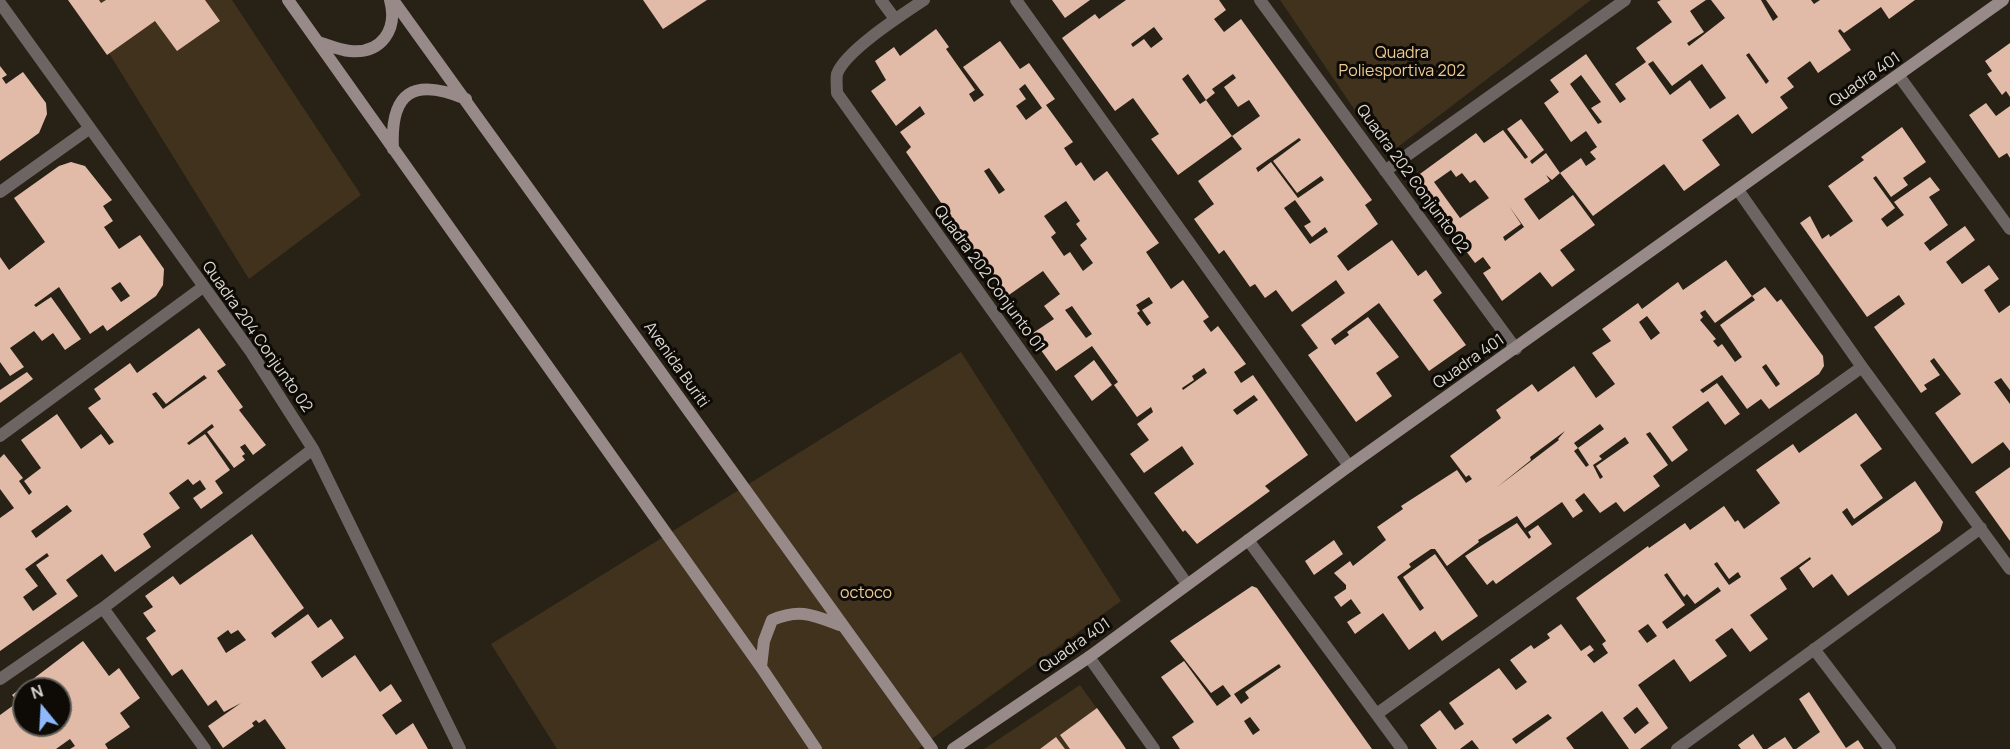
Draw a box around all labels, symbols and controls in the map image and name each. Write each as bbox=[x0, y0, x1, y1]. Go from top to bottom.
park label: Quadra Poliesportiva 202 bbox=[1339, 44, 1465, 82]
street label: Quadra 401 bbox=[1826, 49, 1904, 111]
street label: Quadra 202 Conjunto 02 bbox=[1352, 101, 1472, 257]
street label: Quadra 202 Conjunto 01 bbox=[929, 202, 1049, 356]
street label: Quadra 204 Conjunto 02 bbox=[198, 258, 316, 416]
street label: Avenida Buriti bbox=[639, 318, 713, 412]
street label: Quadra 401 bbox=[1430, 331, 1508, 393]
park label: octoco bbox=[840, 584, 892, 604]
street label: Quadra 401 bbox=[1036, 615, 1114, 677]
north arrow bbox=[12, 677, 72, 737]
text: N bbox=[28, 680, 46, 704]

